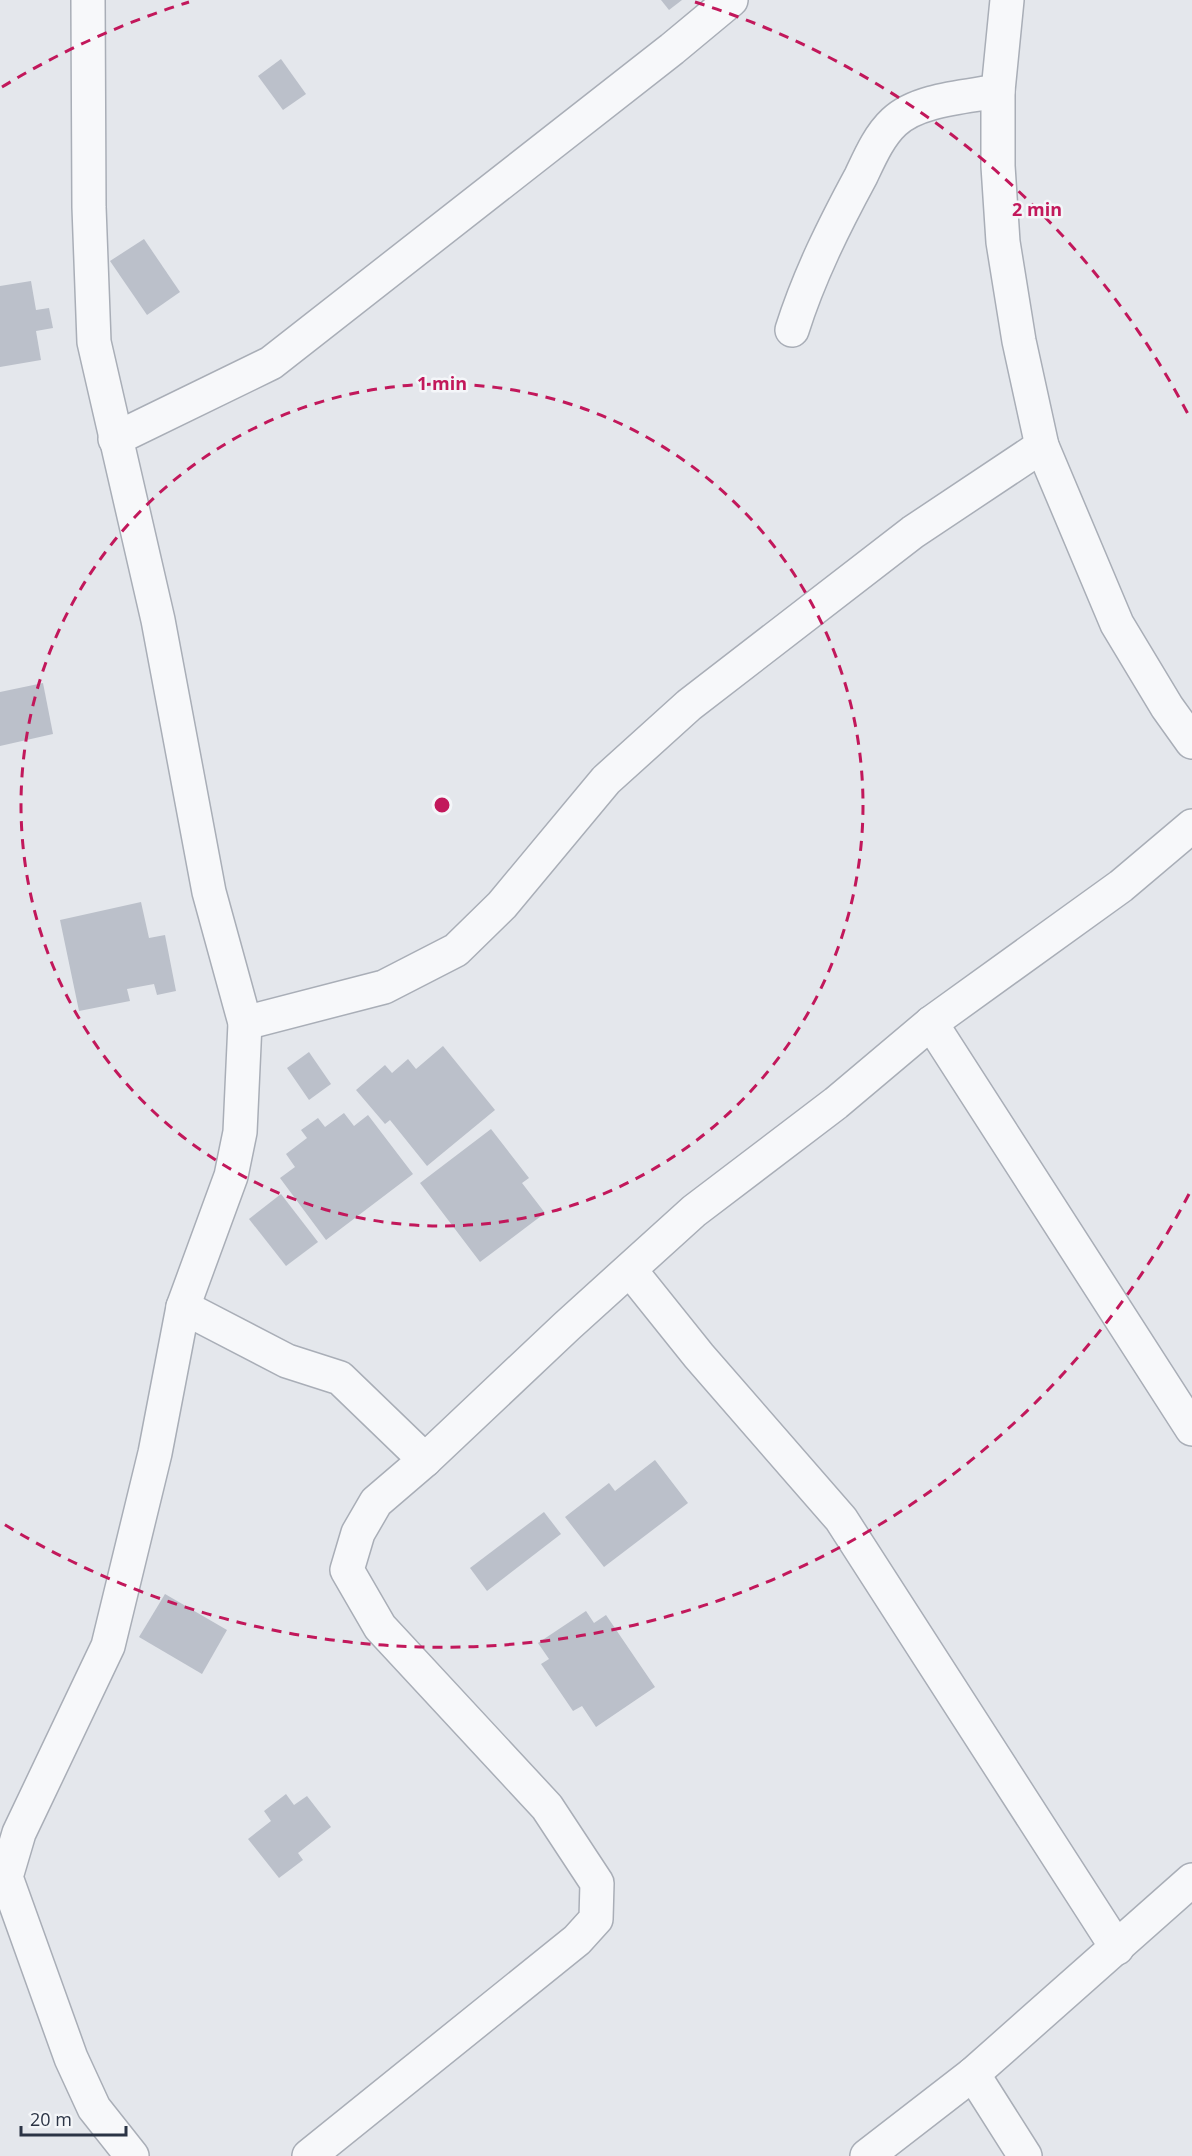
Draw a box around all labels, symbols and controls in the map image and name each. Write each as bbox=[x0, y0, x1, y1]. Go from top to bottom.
text: 2 min bbox=[1012, 197, 1062, 221]
text: 1 min bbox=[417, 371, 467, 395]
centre of rings bbox=[432, 795, 452, 815]
scale bar bbox=[21, 2099, 126, 2137]
text: 20 m bbox=[30, 2107, 72, 2131]

